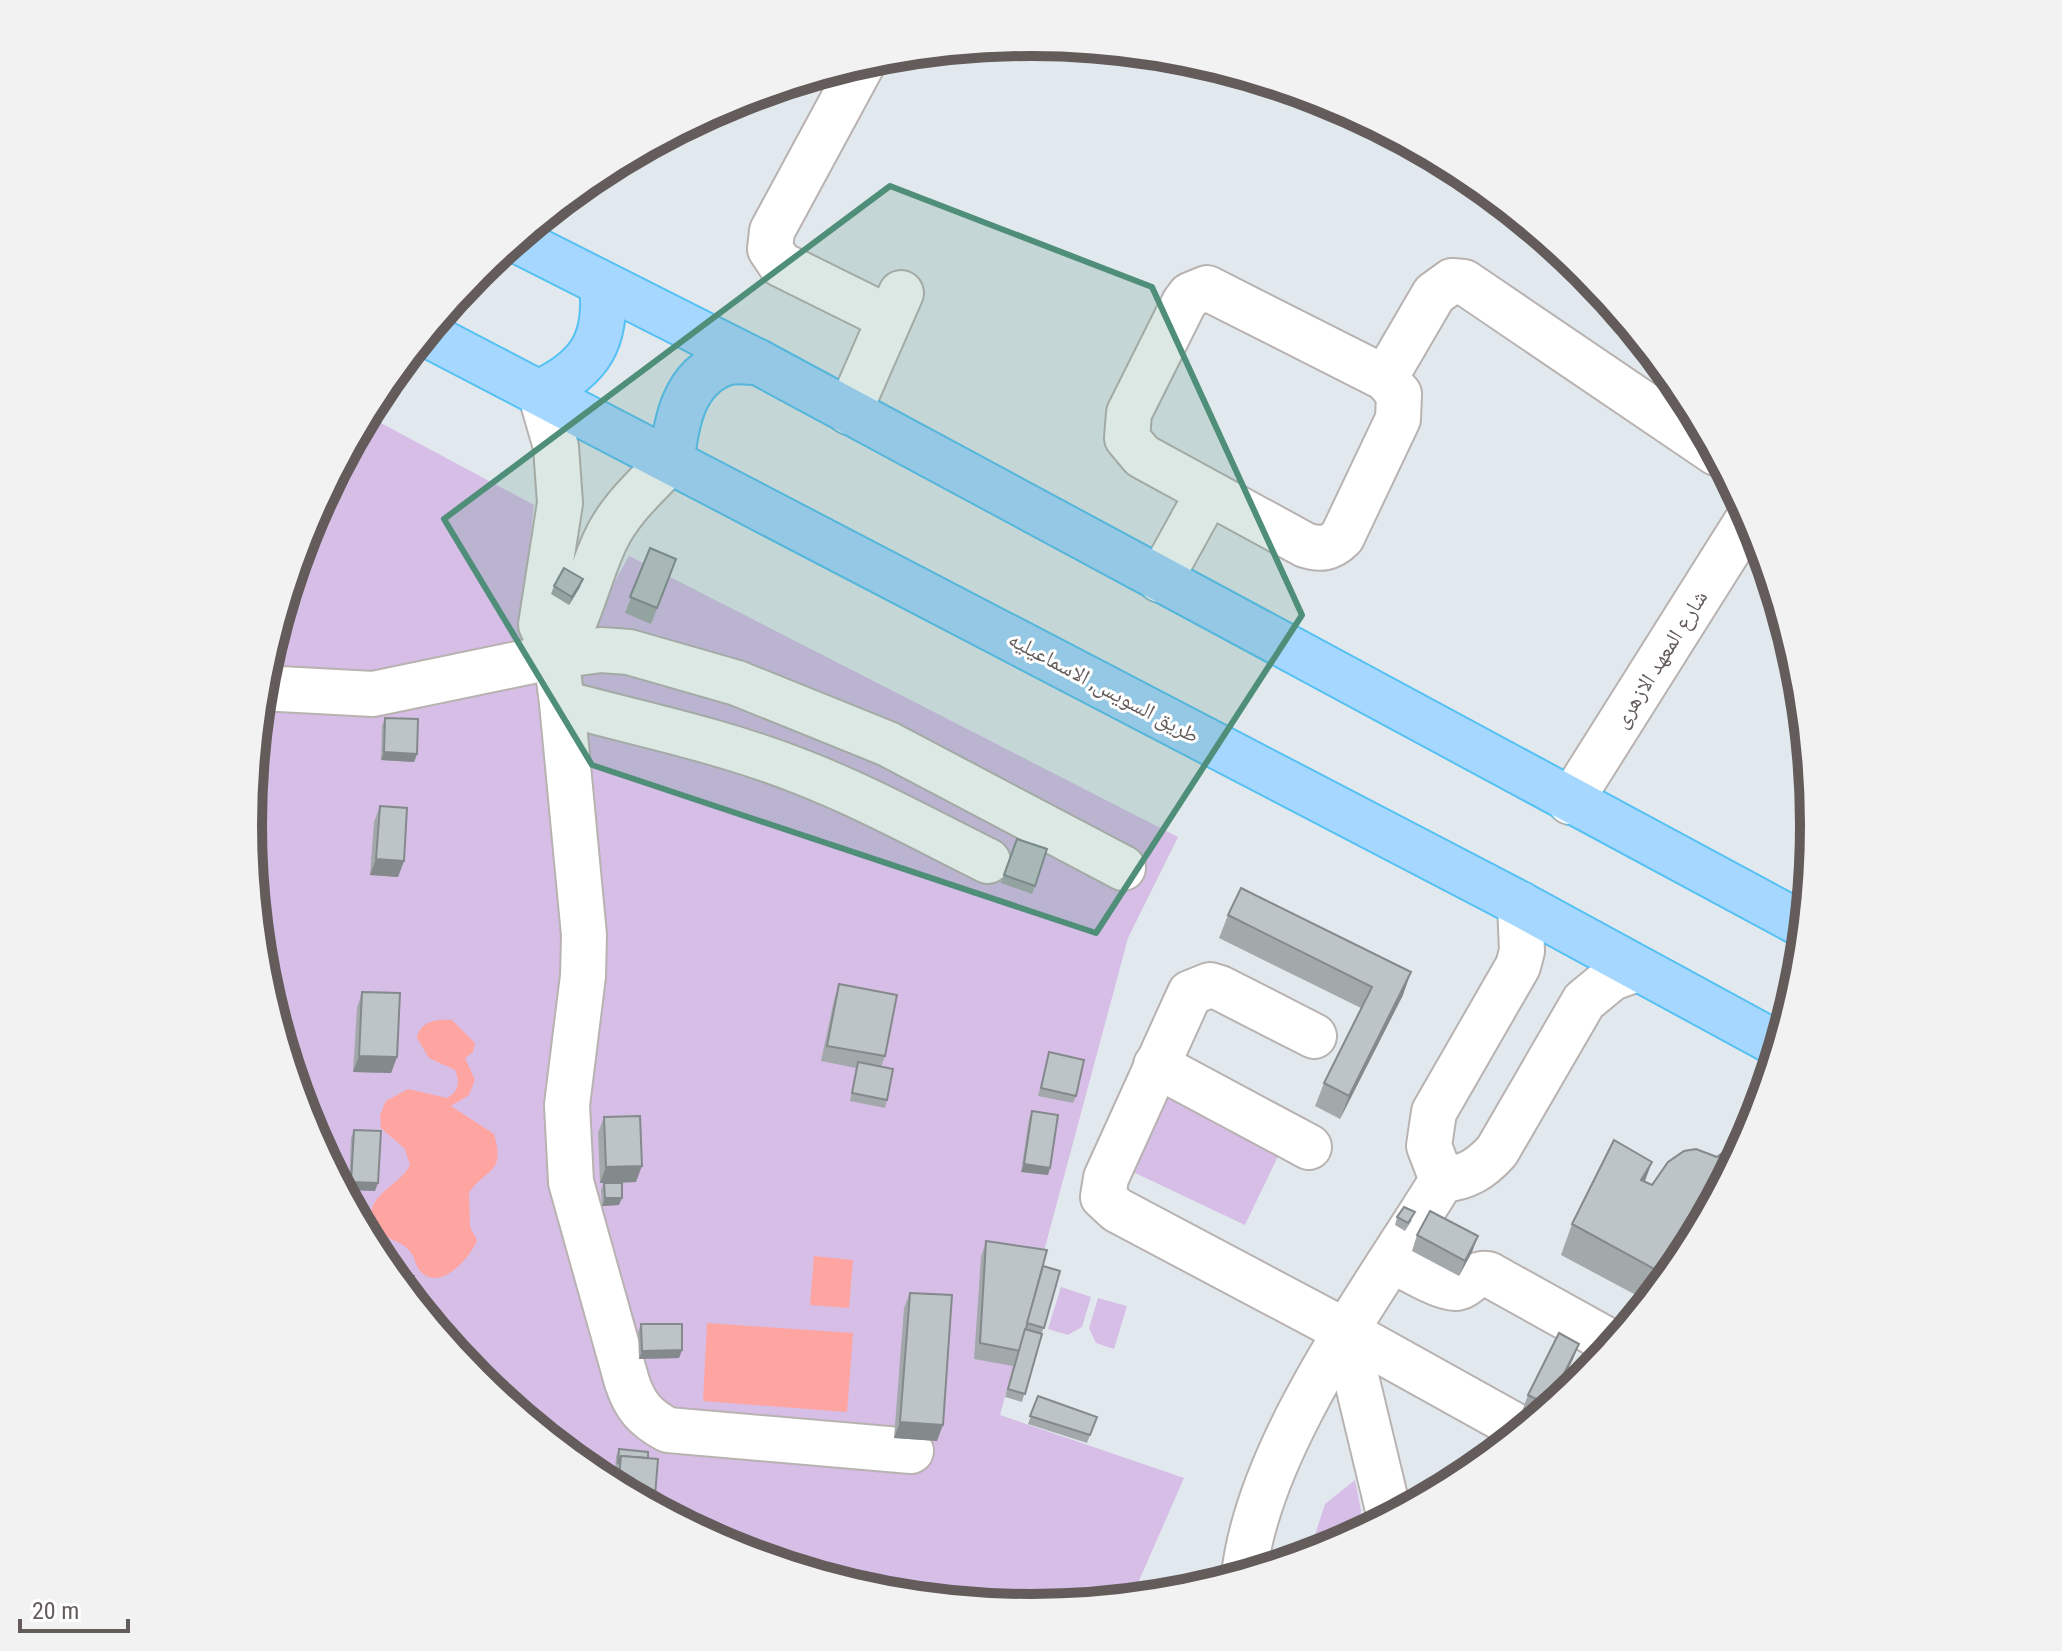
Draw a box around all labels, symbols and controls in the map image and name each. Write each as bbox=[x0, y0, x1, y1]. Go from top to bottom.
street label: شارع المعهد الازهرى bbox=[1608, 586, 1713, 733]
street label: طريق السويس, الاسماعيليه bbox=[1004, 626, 1204, 749]
scale bar bbox=[20, 1583, 128, 1633]
text: 20 m bbox=[32, 1597, 79, 1625]

